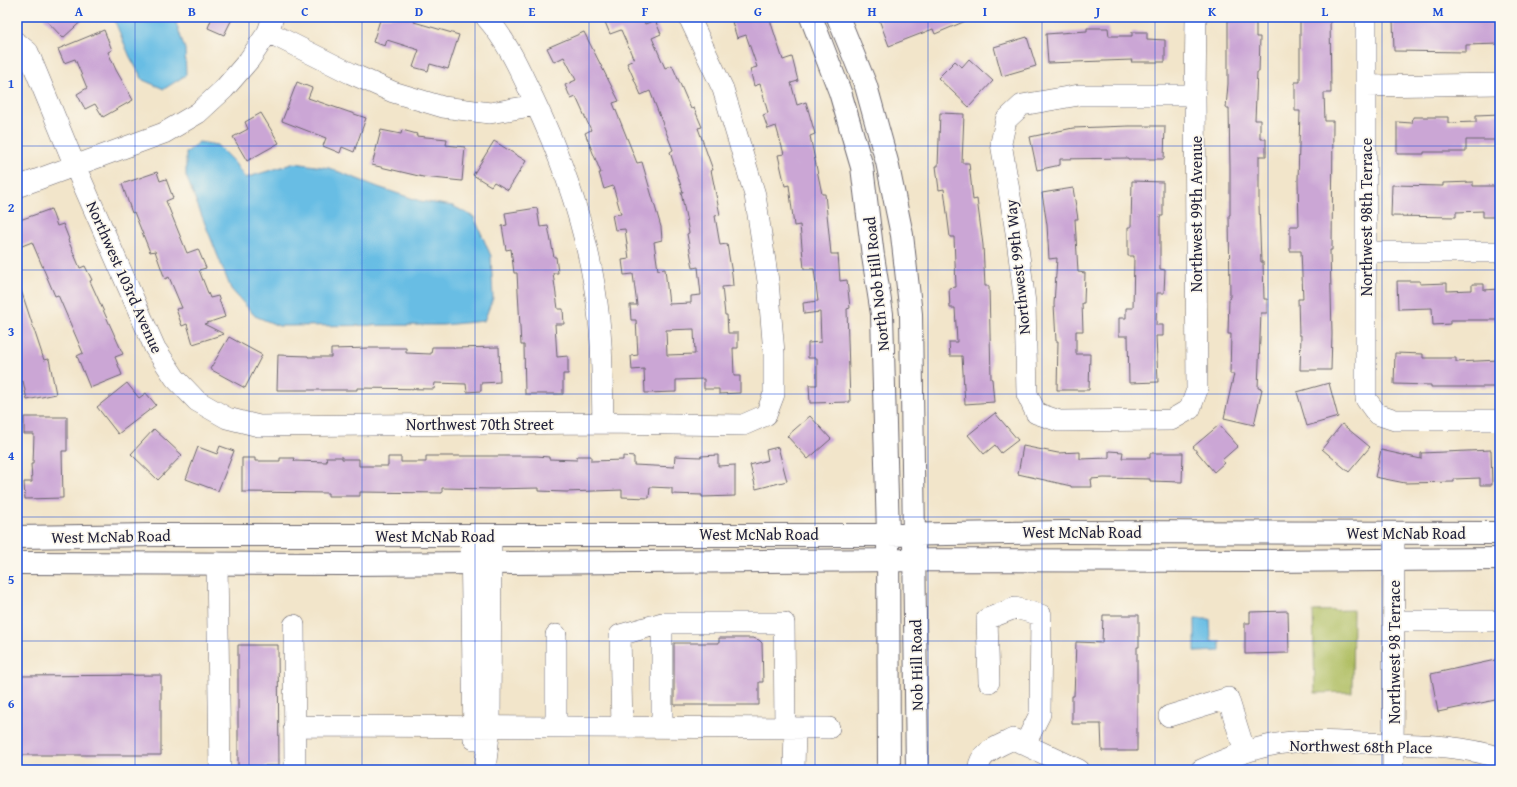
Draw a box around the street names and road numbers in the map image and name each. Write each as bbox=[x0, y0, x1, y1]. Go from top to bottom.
street label: Northwest 99th Avenue bbox=[1184, 136, 1208, 292]
street label: Northwest 98th Terrace bbox=[1354, 138, 1378, 296]
street label: Northwest 103rd Avenue bbox=[81, 197, 169, 357]
street label: Northwest 99th Way bbox=[998, 198, 1036, 336]
street label: North Nob Hill Road bbox=[857, 215, 895, 352]
street label: Northwest 70th Street bbox=[406, 412, 554, 436]
street label: West McNab Road bbox=[1022, 520, 1142, 544]
street label: West McNab Road bbox=[1346, 521, 1466, 545]
street label: West McNab Road bbox=[699, 522, 819, 546]
street label: West McNab Road bbox=[51, 523, 171, 549]
street label: West McNab Road bbox=[375, 524, 495, 548]
street label: Northwest 98 Terrace bbox=[1382, 580, 1406, 724]
street label: Nob Hill Road bbox=[903, 619, 929, 711]
street label: Northwest 68th Place bbox=[1289, 733, 1433, 759]

